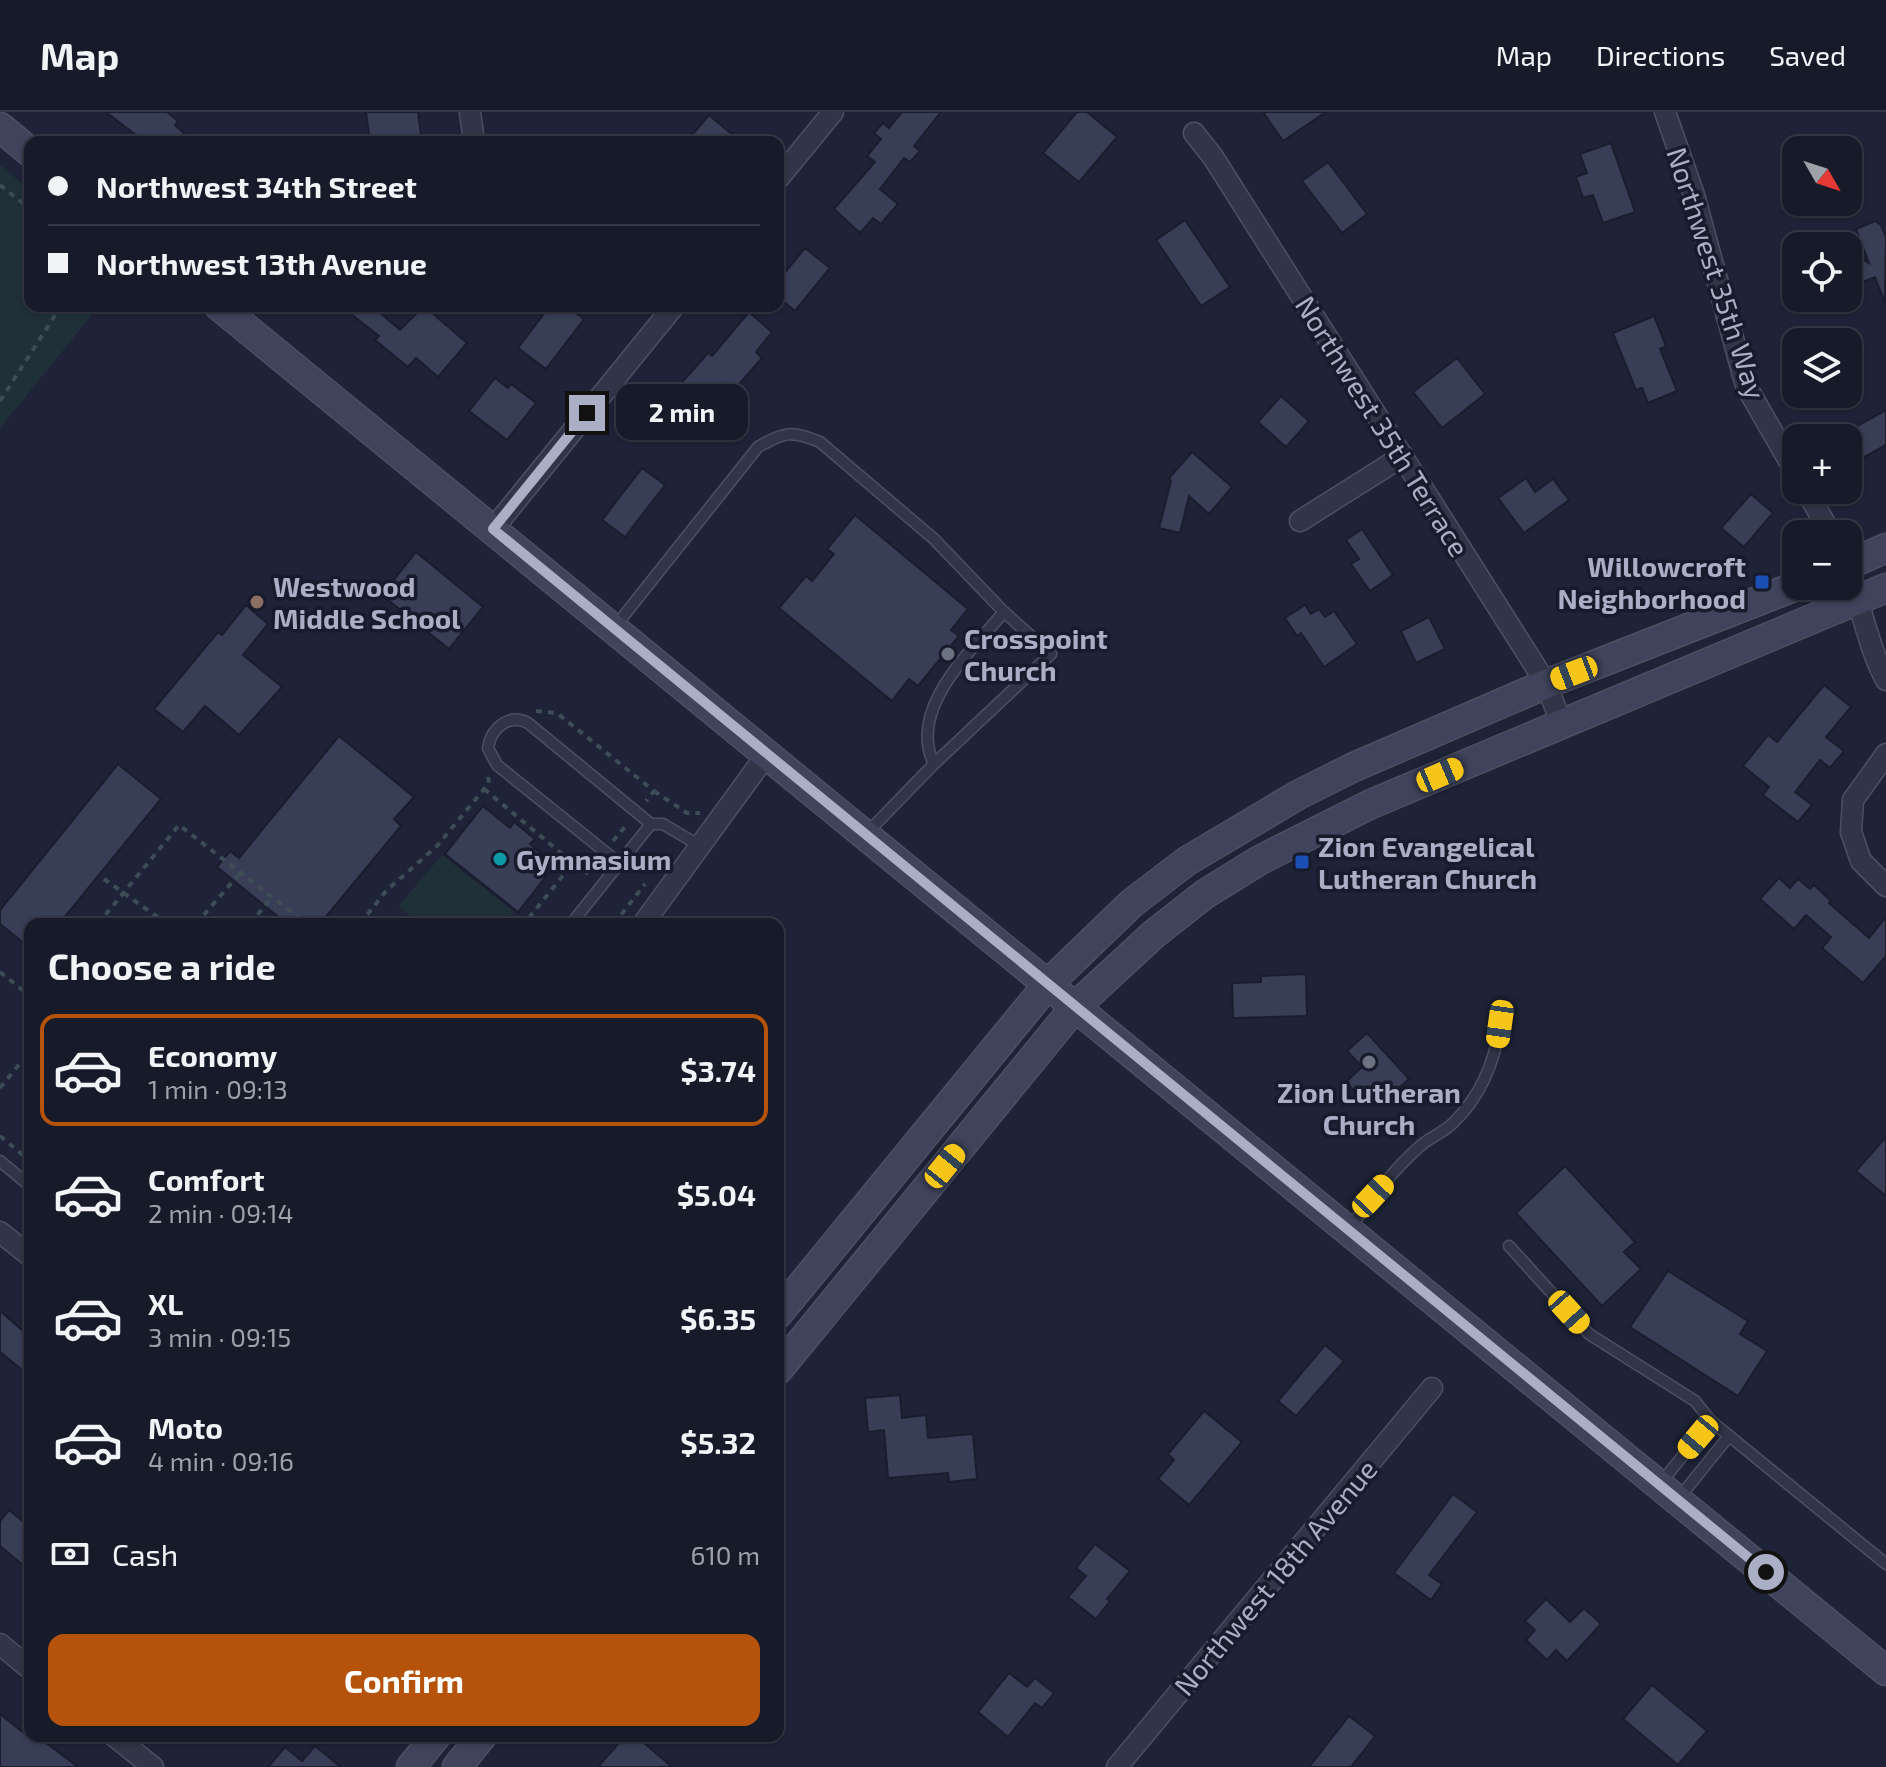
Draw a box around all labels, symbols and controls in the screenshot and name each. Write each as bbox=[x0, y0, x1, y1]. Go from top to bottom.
text: Map bbox=[40, 32, 119, 78]
text: Map bbox=[1496, 38, 1552, 72]
text: Directions bbox=[1596, 38, 1725, 72]
text: Saved bbox=[1769, 38, 1846, 72]
north arrow bbox=[1782, 136, 1862, 216]
map controls bbox=[1782, 136, 1862, 600]
street label: Northwest 35th Way bbox=[1660, 143, 1774, 403]
text: Northwest 34th Street bbox=[96, 168, 417, 204]
button: locate bbox=[1782, 232, 1862, 312]
text: Northwest 13th Avenue bbox=[96, 245, 427, 281]
street label: Northwest 35th Terrace bbox=[1289, 290, 1477, 562]
button: layers bbox=[1782, 328, 1862, 408]
callout: 2 min bbox=[615, 385, 747, 441]
route end bbox=[569, 395, 605, 431]
text: 2 min bbox=[649, 396, 715, 427]
button: + bbox=[1782, 424, 1862, 504]
button: − bbox=[1782, 520, 1862, 600]
place label: Willowcroft Neighborhood bbox=[1557, 549, 1746, 615]
place label: Westwood Middle School bbox=[273, 569, 461, 635]
marker: Willowcroft Neighborhood bbox=[1753, 573, 1771, 591]
marker: Westwood Middle School bbox=[248, 593, 266, 611]
place label: Crosspoint Church bbox=[964, 621, 1108, 687]
marker: Crosspoint Church bbox=[939, 645, 957, 663]
car bbox=[1547, 653, 1601, 693]
car bbox=[1413, 755, 1467, 795]
place label: Zion Evangelical Lutheran Church bbox=[1318, 829, 1537, 895]
place label: Gymnasium bbox=[516, 842, 671, 876]
marker: Gymnasium bbox=[491, 850, 509, 868]
marker: Zion Evangelical Lutheran Church bbox=[1293, 853, 1311, 871]
text: Choose a ride bbox=[48, 944, 276, 987]
car bbox=[1485, 999, 1515, 1049]
icon: car bbox=[52, 1034, 124, 1106]
text: Economy bbox=[148, 1037, 277, 1073]
text: $3.74 bbox=[680, 1052, 756, 1088]
marker: Zion Lutheran Church bbox=[1360, 1053, 1378, 1071]
text: 1 min · 09:13 bbox=[148, 1073, 288, 1104]
place label: Zion Lutheran Church bbox=[1277, 1075, 1461, 1141]
car bbox=[921, 1140, 969, 1192]
icon: car bbox=[52, 1158, 124, 1230]
text: Comfort bbox=[148, 1161, 265, 1197]
car bbox=[1348, 1170, 1398, 1222]
text: $5.04 bbox=[677, 1176, 756, 1212]
text: 2 min · 09:14 bbox=[148, 1197, 294, 1228]
icon: car bbox=[52, 1282, 124, 1354]
text: XL bbox=[148, 1285, 183, 1321]
car bbox=[1544, 1286, 1594, 1338]
text: $6.35 bbox=[680, 1300, 756, 1336]
text: 3 min · 09:15 bbox=[148, 1321, 291, 1352]
icon: car bbox=[52, 1406, 124, 1478]
text: Moto bbox=[148, 1409, 223, 1445]
car bbox=[1673, 1411, 1723, 1463]
text: $5.32 bbox=[680, 1424, 756, 1460]
text: 4 min · 09:16 bbox=[148, 1445, 294, 1476]
street label: Northwest 18th Avenue bbox=[1166, 1452, 1384, 1702]
icon: cash bbox=[48, 1532, 92, 1576]
text: Cash bbox=[112, 1536, 178, 1572]
text: 610 m bbox=[691, 1539, 760, 1570]
route start bbox=[1748, 1554, 1784, 1590]
button: Confirm bbox=[48, 1634, 760, 1726]

